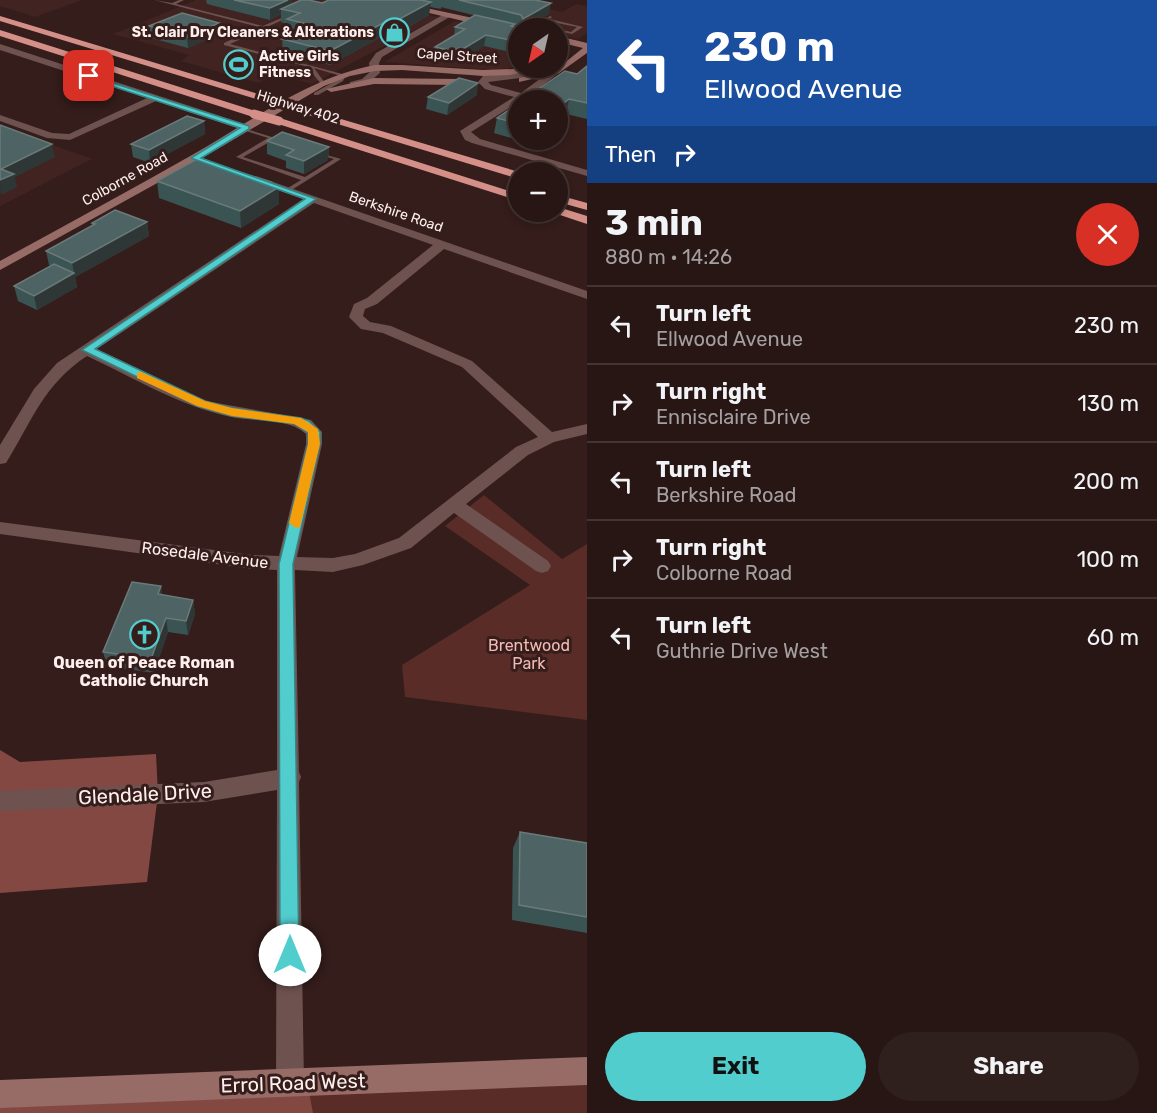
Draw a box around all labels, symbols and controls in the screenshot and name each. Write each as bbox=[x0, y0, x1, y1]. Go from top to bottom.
shop icon: St. Clair Dry Cleaners & Alterations bbox=[379, 16, 411, 48]
north arrow bbox=[508, 18, 568, 78]
map controls bbox=[508, 18, 568, 222]
text: 230 m bbox=[704, 22, 835, 72]
place label: St. Clair Dry Cleaners & Alterations bbox=[132, 24, 374, 41]
icon: left bbox=[605, 24, 683, 102]
street label: Capel Street bbox=[416, 45, 498, 67]
sports icon: Active Girls Fitness bbox=[222, 48, 254, 80]
place label: Active Girls Fitness bbox=[259, 48, 340, 81]
pin bbox=[63, 50, 114, 101]
icon: arrive bbox=[72, 59, 105, 92]
text: Ellwood Avenue bbox=[704, 73, 902, 105]
street label: Highway 402 bbox=[255, 86, 341, 128]
button: + bbox=[508, 90, 568, 150]
icon: right bbox=[668, 138, 701, 171]
text: Then bbox=[605, 141, 656, 168]
street label: Colborne Road bbox=[79, 148, 171, 210]
button: − bbox=[508, 162, 568, 222]
street label: Berkshire Road bbox=[347, 188, 445, 236]
text: 3 min bbox=[605, 201, 703, 244]
button: close bbox=[1076, 203, 1139, 266]
text: 880 m · 14:26 bbox=[605, 245, 732, 269]
text: Turn left bbox=[656, 300, 751, 327]
icon: left bbox=[605, 309, 638, 342]
text: 230 m bbox=[1074, 312, 1139, 339]
text: Ellwood Avenue bbox=[656, 327, 803, 351]
text: Turn right bbox=[656, 378, 766, 405]
icon: right bbox=[605, 387, 638, 420]
text: 130 m bbox=[1077, 390, 1139, 417]
text: Ennisclaire Drive bbox=[656, 405, 811, 429]
text: Turn left bbox=[656, 456, 751, 483]
icon: left bbox=[605, 465, 638, 498]
text: 200 m bbox=[1073, 468, 1139, 495]
text: Berkshire Road bbox=[656, 483, 796, 507]
text: Turn right bbox=[656, 534, 766, 561]
street label: Rosedale Avenue bbox=[141, 538, 269, 572]
icon: right bbox=[605, 543, 638, 576]
text: 100 m bbox=[1077, 546, 1139, 573]
text: Colborne Road bbox=[656, 561, 792, 585]
text: Turn left bbox=[656, 612, 751, 639]
church icon: Queen of Peace Roman Catholic Church bbox=[128, 618, 160, 650]
icon: left bbox=[605, 621, 638, 654]
text: 60 m bbox=[1087, 624, 1139, 651]
park label: Brentwood Park bbox=[488, 636, 570, 673]
text: Guthrie Drive West bbox=[656, 639, 828, 663]
place label: Queen of Peace Roman Catholic Church bbox=[53, 653, 235, 690]
street label: Glendale Drive bbox=[78, 779, 212, 809]
position arrow bbox=[258, 923, 322, 987]
button: Exit bbox=[605, 1032, 866, 1101]
button: Share bbox=[878, 1032, 1139, 1101]
street label: Errol Road West bbox=[220, 1068, 366, 1098]

